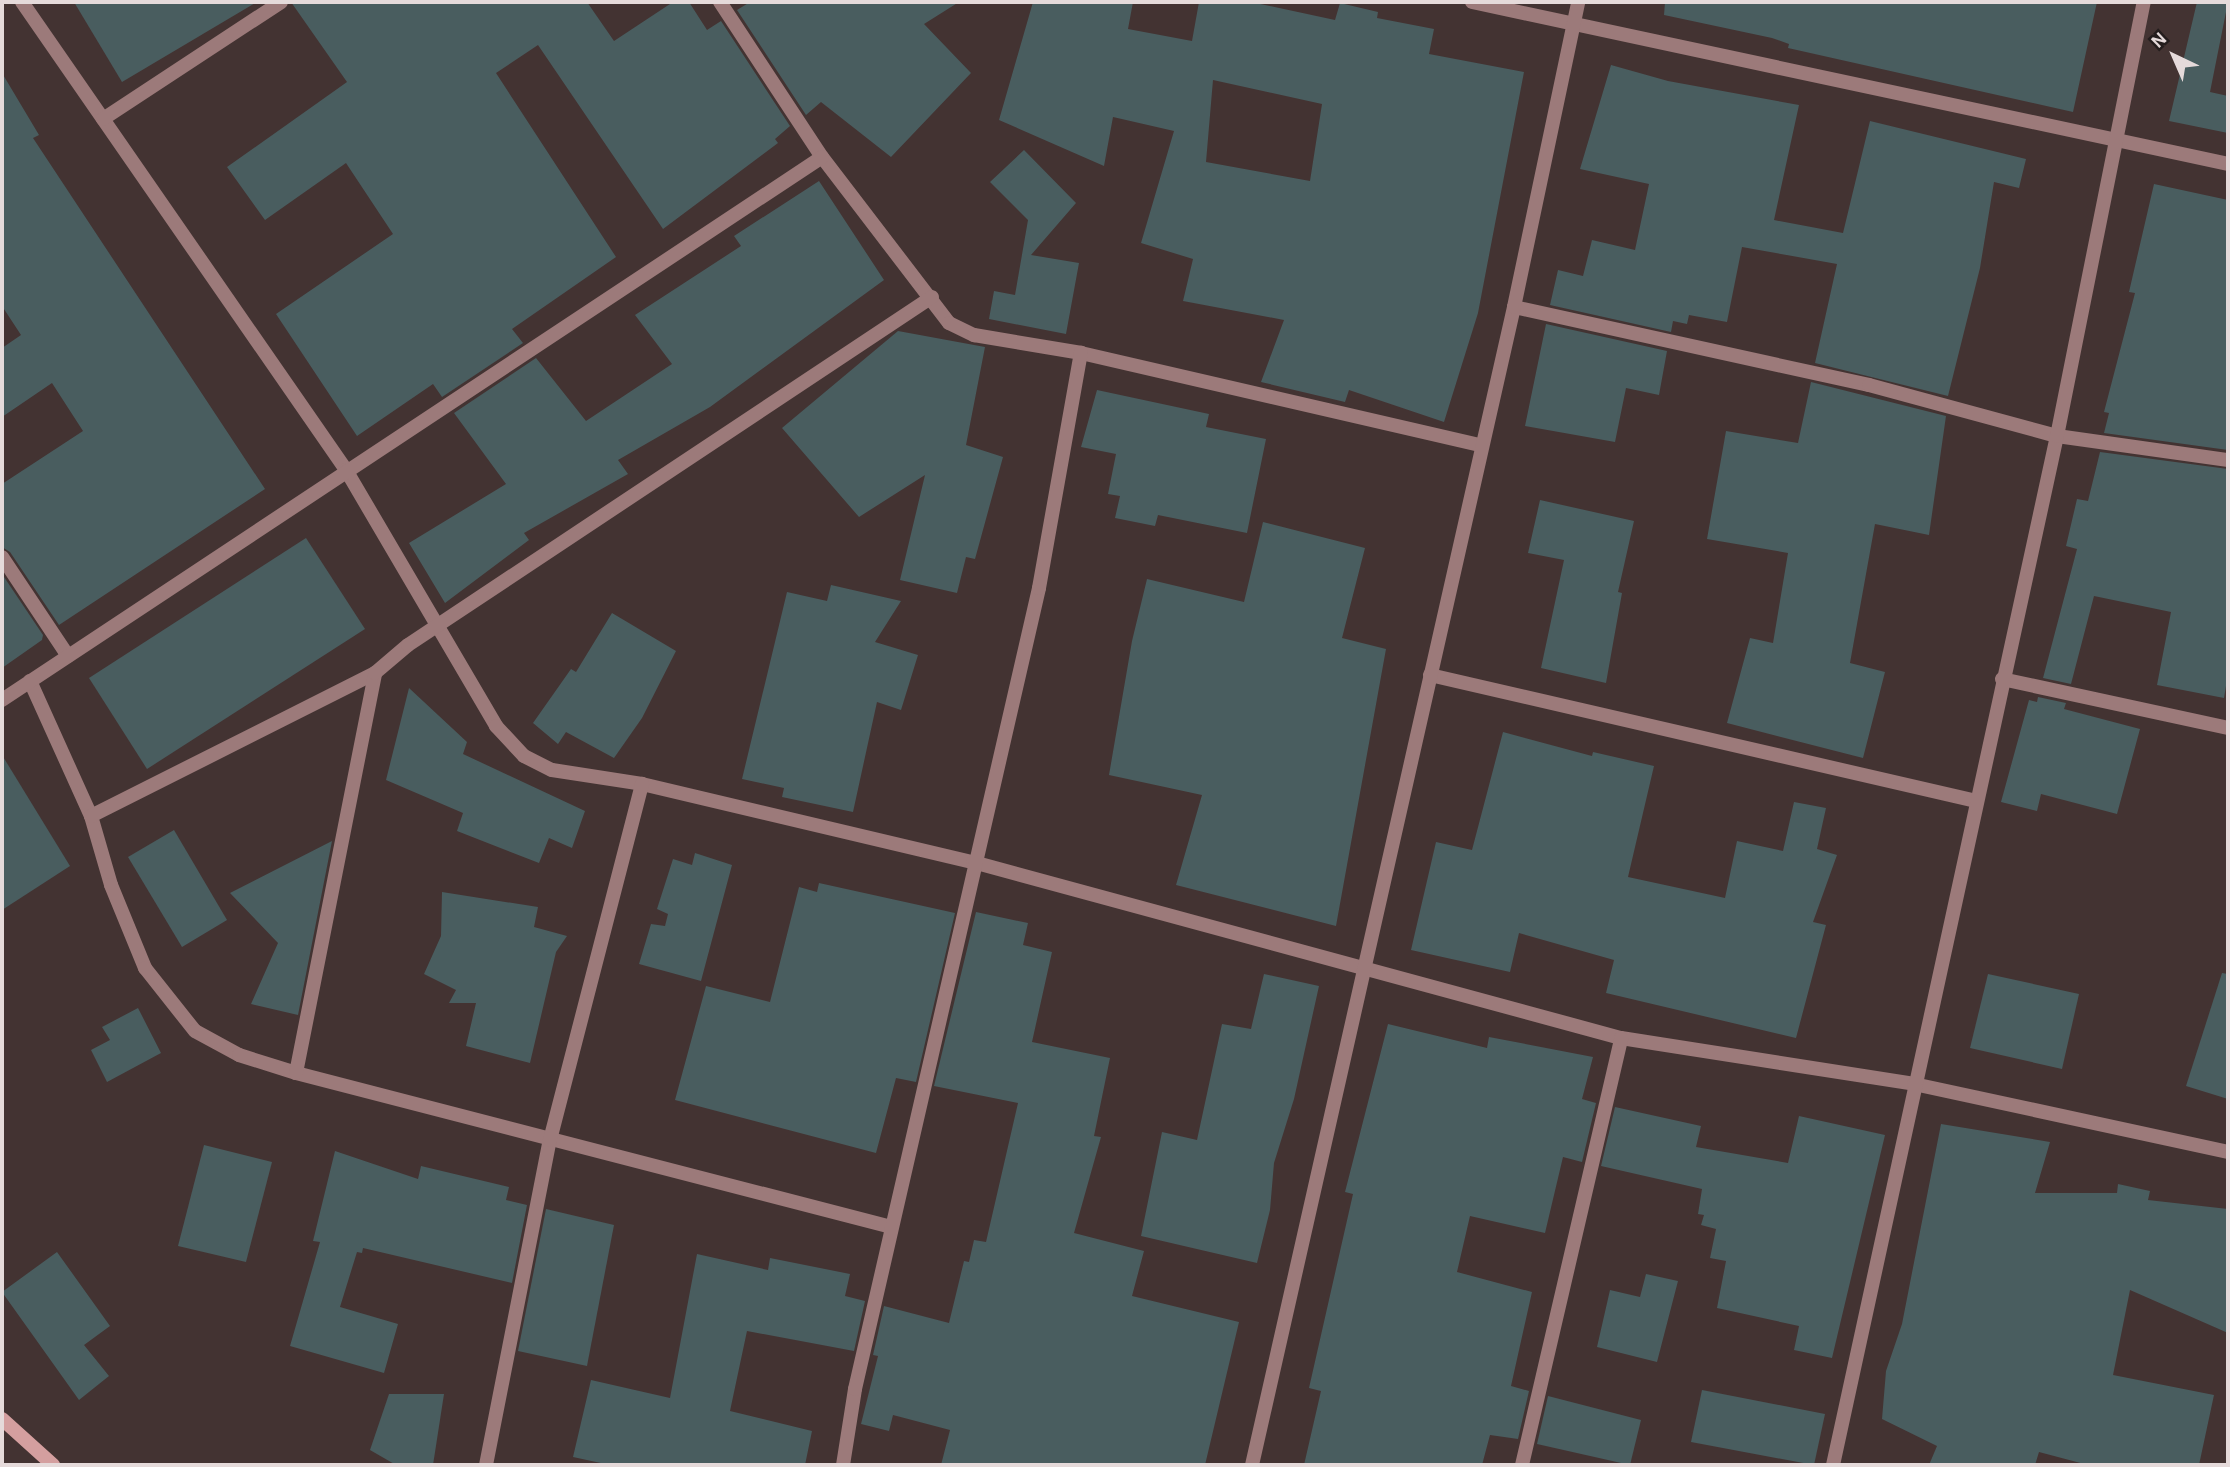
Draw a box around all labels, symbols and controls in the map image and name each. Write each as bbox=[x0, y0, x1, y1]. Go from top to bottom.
north arrow bbox=[2139, 21, 2209, 91]
text: N bbox=[2148, 29, 2170, 52]

